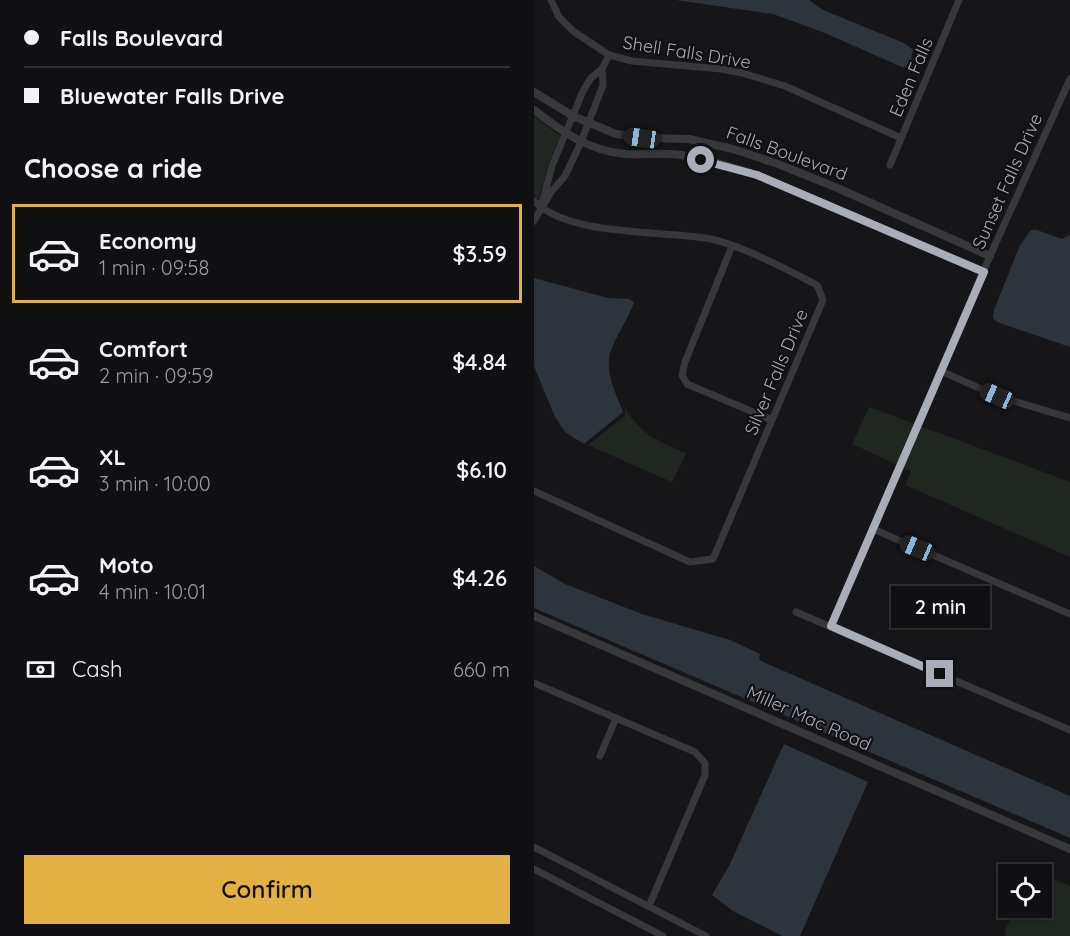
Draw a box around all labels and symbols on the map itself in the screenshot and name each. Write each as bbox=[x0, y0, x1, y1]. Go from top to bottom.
street label: Shell Falls Drive bbox=[621, 31, 753, 73]
street label: Eden Falls bbox=[884, 34, 938, 120]
street label: Sunset Falls Drive bbox=[967, 110, 1047, 252]
street label: Falls Boulevard bbox=[723, 120, 851, 186]
car bbox=[623, 127, 661, 149]
route start bbox=[687, 146, 714, 173]
street label: Silver Falls Drive bbox=[739, 305, 813, 439]
car bbox=[977, 380, 1017, 412]
car bbox=[897, 533, 937, 563]
callout: 2 min bbox=[890, 587, 990, 629]
route end bbox=[926, 660, 953, 687]
street label: Miller Mac Road bbox=[743, 680, 875, 756]

